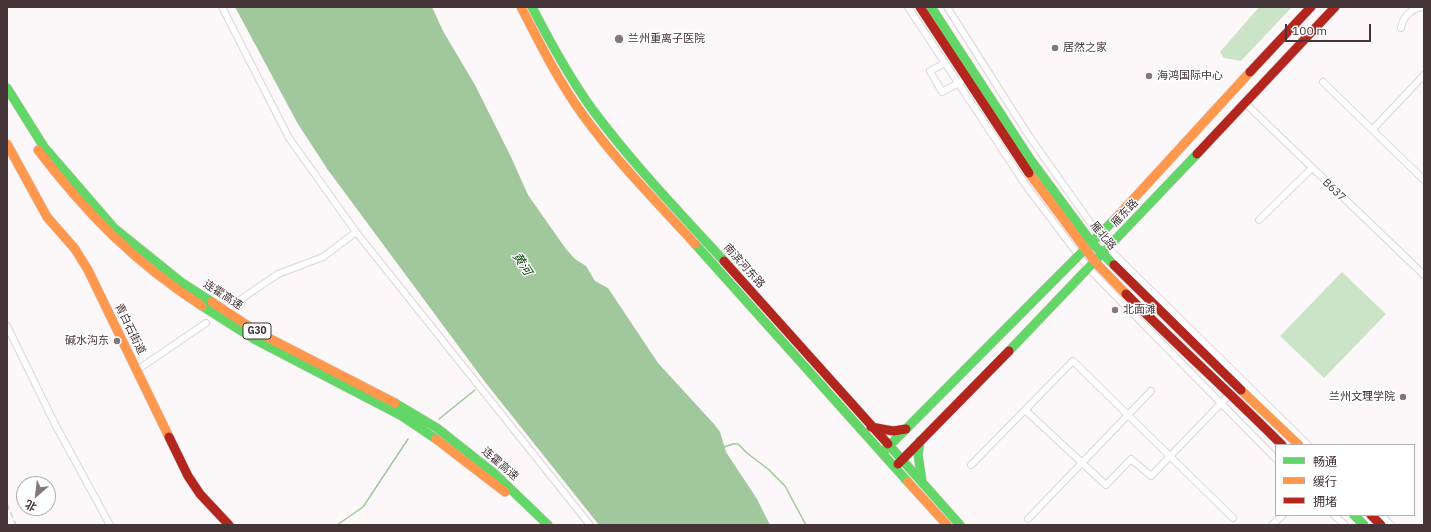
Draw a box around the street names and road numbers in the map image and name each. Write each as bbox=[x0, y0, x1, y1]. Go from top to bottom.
street label: B637 bbox=[1320, 176, 1348, 204]
street label: 雁东路 bbox=[1109, 196, 1141, 230]
street label: 雁北路 bbox=[1087, 219, 1119, 253]
street label: 南滨河东路 bbox=[721, 241, 767, 291]
street label: 连霍高速 bbox=[201, 277, 245, 313]
street label: 青白石街道 bbox=[112, 301, 148, 357]
road number: G30 bbox=[243, 323, 271, 339]
street label: 连霍高速 bbox=[479, 445, 521, 483]

